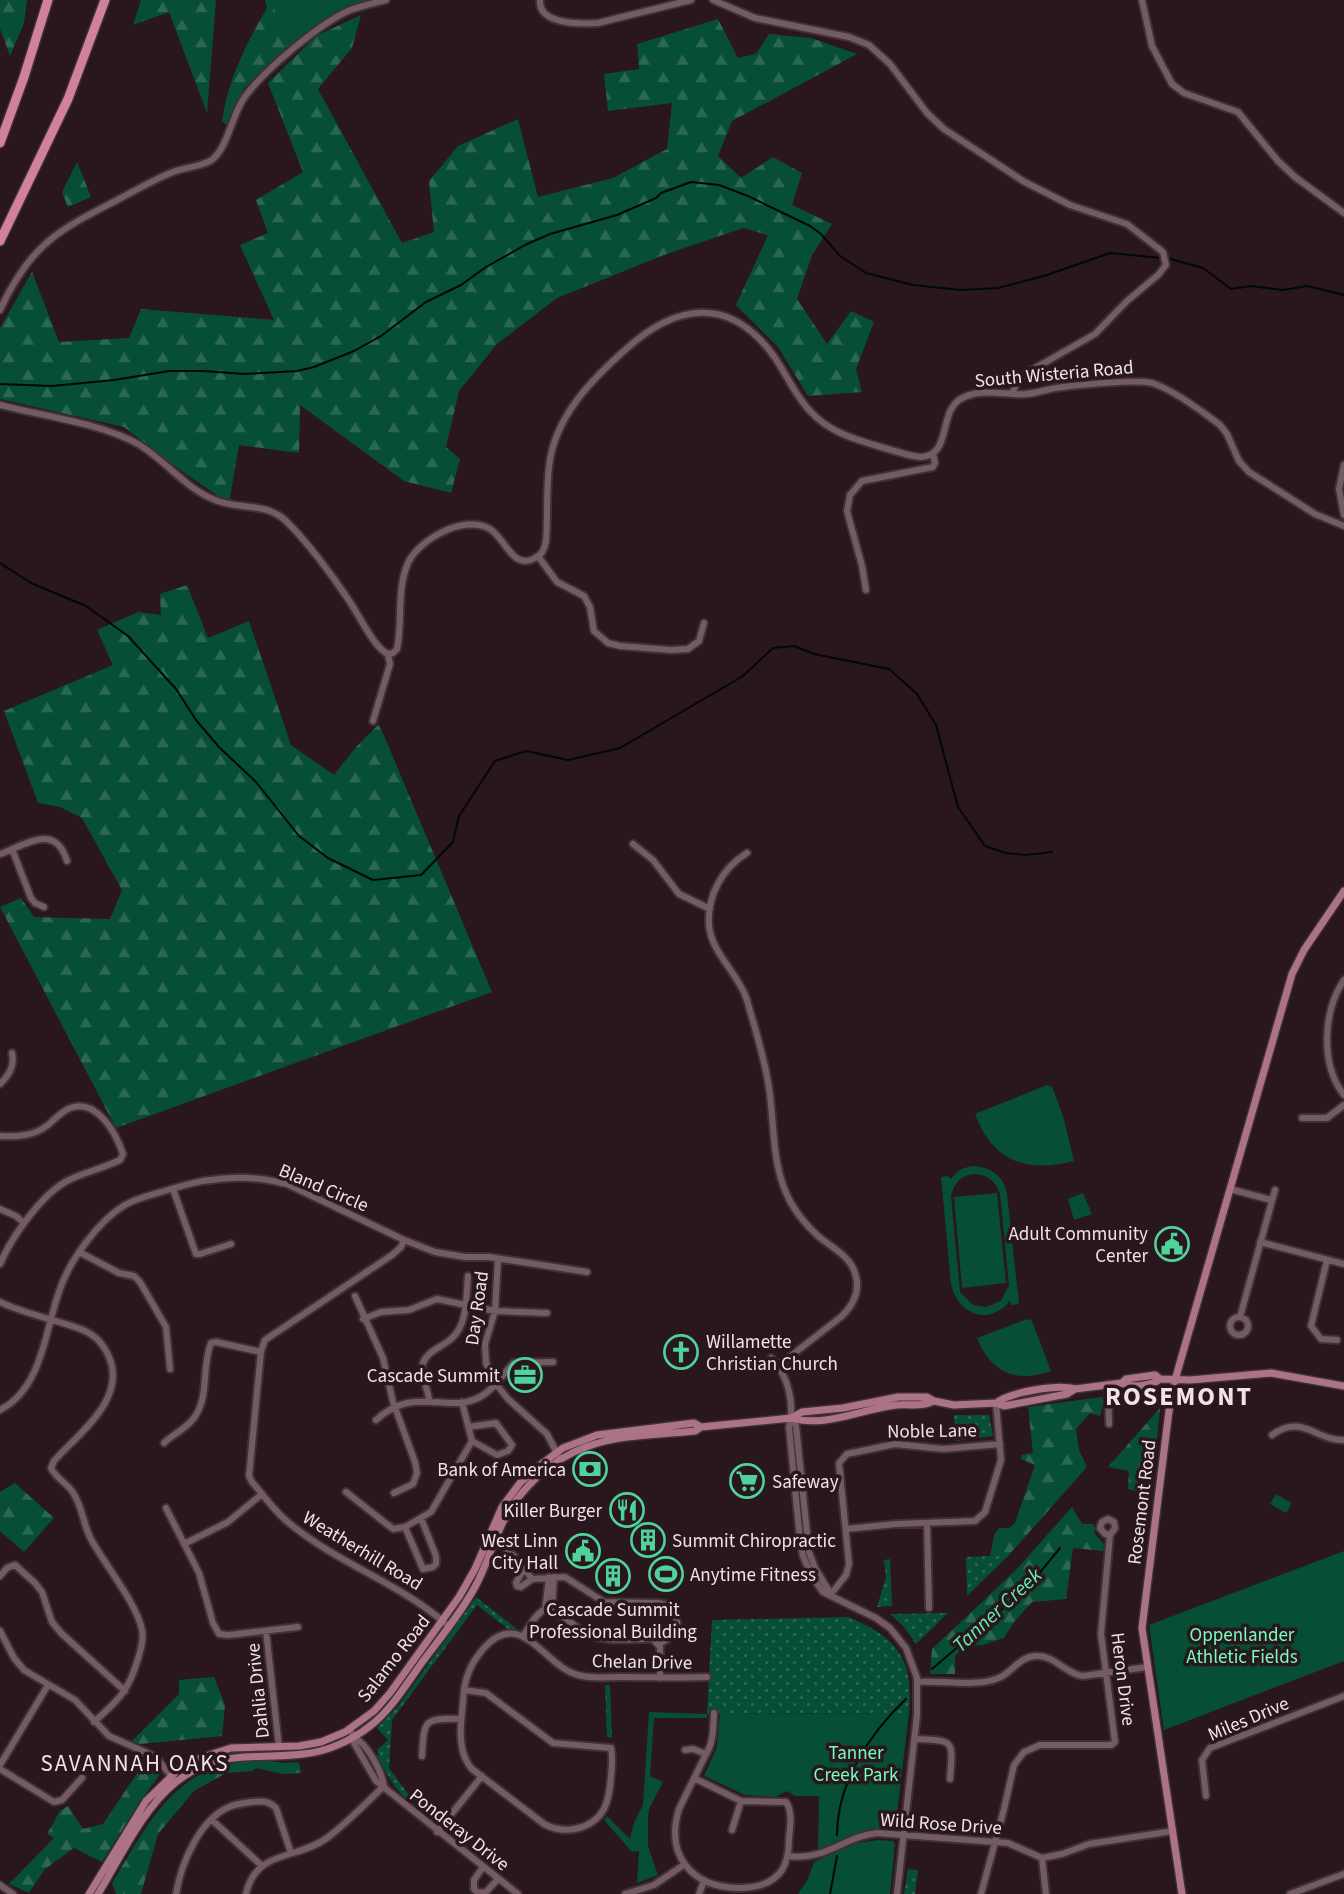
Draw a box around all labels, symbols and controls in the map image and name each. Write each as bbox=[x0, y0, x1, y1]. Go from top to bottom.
street label: South Wisteria Road bbox=[973, 354, 1135, 395]
street label: Bland Circle bbox=[274, 1157, 373, 1219]
place label: Adult Community Center bbox=[1008, 1221, 1148, 1270]
public building icon: Adult Community Center bbox=[1153, 1225, 1191, 1263]
street label: Day Road bbox=[459, 1269, 496, 1347]
place label: Willamette Christian Church bbox=[706, 1329, 838, 1378]
church icon: Willamette Christian Church bbox=[662, 1333, 700, 1371]
office icon: Cascade Summit bbox=[506, 1356, 544, 1394]
place label: Cascade Summit bbox=[367, 1363, 501, 1390]
district label: ROSEMONT bbox=[1105, 1378, 1253, 1415]
street label: Noble Lane bbox=[887, 1417, 977, 1446]
street label: Rosemont Road bbox=[1121, 1438, 1164, 1566]
bank icon: Bank of America bbox=[571, 1450, 609, 1488]
place label: Bank of America bbox=[437, 1457, 566, 1484]
supermarket icon: Safeway bbox=[728, 1462, 766, 1500]
place label: Safeway bbox=[772, 1469, 839, 1496]
restaurant icon: Killer Burger bbox=[608, 1491, 646, 1529]
place label: Killer Burger bbox=[504, 1498, 602, 1525]
street label: Weatherhill Road bbox=[297, 1505, 427, 1598]
building icon: Summit Chiropractic bbox=[629, 1521, 667, 1559]
place label: West Linn City Hall bbox=[481, 1528, 558, 1577]
place label: Summit Chiropractic bbox=[672, 1528, 836, 1555]
public building icon: West Linn City Hall bbox=[564, 1532, 602, 1570]
sports icon: Anytime Fitness bbox=[647, 1555, 685, 1593]
building icon: Cascade Summit Professional Building bbox=[594, 1557, 632, 1595]
water label: Tanner Creek bbox=[946, 1560, 1049, 1659]
place label: Anytime Fitness bbox=[690, 1562, 816, 1589]
place label: Cascade Summit Professional Building bbox=[529, 1597, 697, 1646]
street label: Salamo Road bbox=[351, 1609, 437, 1709]
park label: Oppenlander Athletic Fields bbox=[1186, 1622, 1298, 1671]
street label: Heron Drive bbox=[1103, 1631, 1142, 1727]
street label: Dahlia Drive bbox=[240, 1642, 277, 1740]
street label: Chelan Drive bbox=[592, 1648, 692, 1677]
street label: Miles Drive bbox=[1204, 1690, 1293, 1749]
park label: Tanner Creek Park bbox=[814, 1740, 899, 1789]
district label: SAVANNAH OAKS bbox=[40, 1747, 230, 1780]
street label: Ponderay Drive bbox=[403, 1782, 515, 1878]
street label: Wild Rose Drive bbox=[879, 1807, 1003, 1842]

